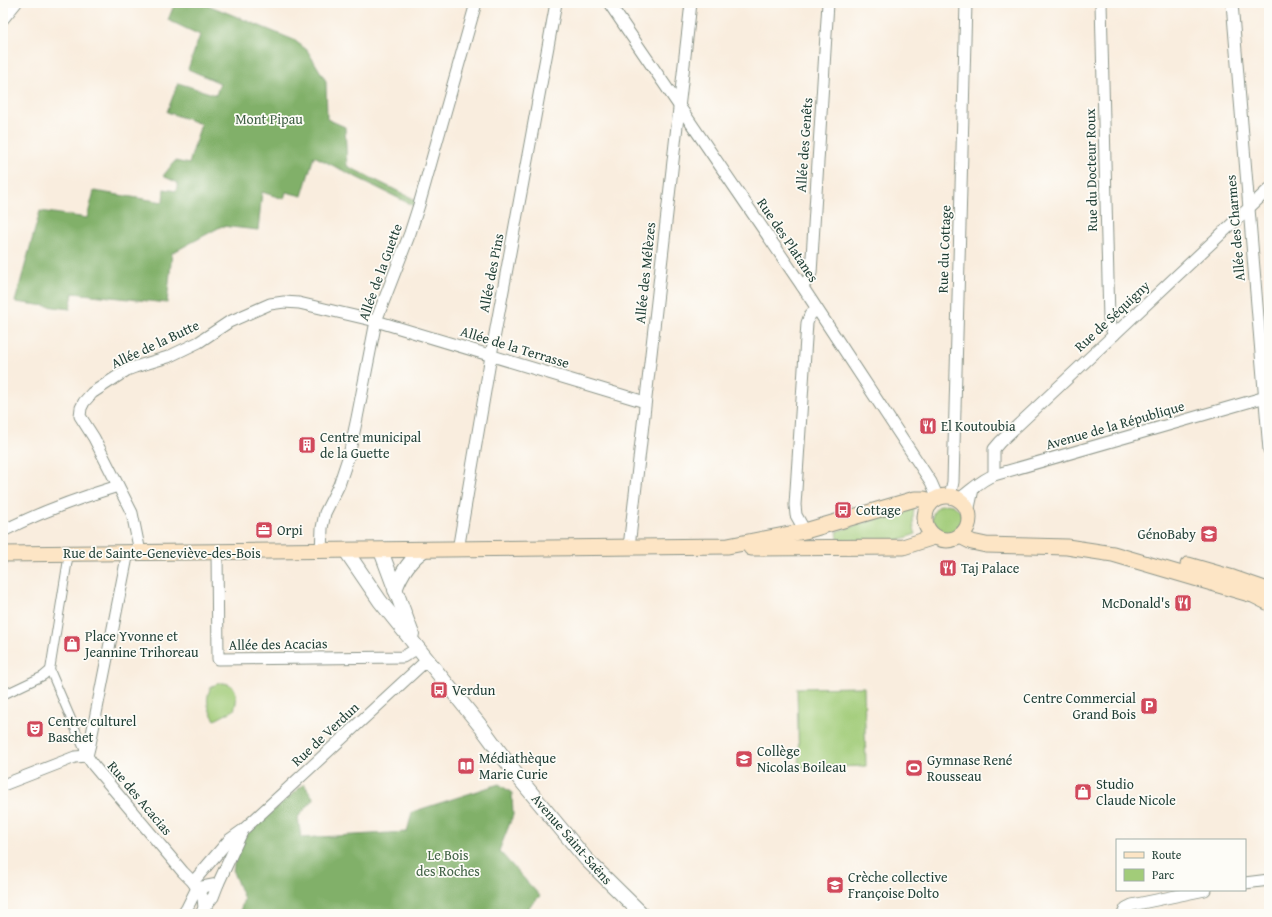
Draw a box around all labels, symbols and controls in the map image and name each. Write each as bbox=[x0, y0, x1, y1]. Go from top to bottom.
street label: Allée des Genêts bbox=[791, 97, 817, 193]
street label: Rue du Docteur Roux bbox=[1080, 107, 1102, 232]
park label: Mont Pipau bbox=[235, 109, 303, 129]
street label: Allée des Charmes bbox=[1220, 174, 1250, 282]
street label: Rue des Platanes bbox=[752, 194, 824, 286]
street label: Rue du Cottage bbox=[932, 204, 956, 293]
street label: Allée de la Guette bbox=[353, 220, 407, 323]
street label: Allée des Mélèzes bbox=[630, 221, 660, 325]
street label: Allée des Pins bbox=[474, 232, 508, 314]
street label: Rue de Séquigny bbox=[1070, 276, 1154, 356]
street label: Allée de la Butte bbox=[108, 315, 203, 373]
street label: Allée de la Terrasse bbox=[458, 321, 572, 373]
street label: Avenue de la République bbox=[1043, 396, 1187, 454]
restaurant icon: El Koutoubia bbox=[918, 416, 938, 436]
place label: El Koutoubia bbox=[941, 416, 1016, 436]
place label: Centre municipal de la Guette bbox=[320, 427, 421, 463]
building icon: Centre municipal de la Guette bbox=[297, 435, 317, 455]
bus stop icon: Cottage bbox=[833, 500, 853, 520]
place label: Cottage bbox=[856, 500, 901, 520]
office icon: Orpi bbox=[254, 520, 274, 540]
place label: Orpi bbox=[277, 520, 303, 540]
place label: GénoBaby bbox=[1137, 524, 1196, 544]
school or university icon: GénoBaby bbox=[1199, 524, 1219, 544]
street label: Rue de Sainte-Geneviève-des-Bois bbox=[63, 543, 261, 563]
restaurant icon: Taj Palace bbox=[938, 558, 958, 578]
place label: Taj Palace bbox=[961, 558, 1020, 578]
place label: McDonald's bbox=[1102, 593, 1170, 613]
restaurant icon: McDonald's bbox=[1173, 593, 1193, 613]
place label: Place Yvonne et Jeannine Trihoreau bbox=[83, 626, 199, 662]
street label: Allée des Acacias bbox=[228, 633, 328, 655]
shop icon: Place Yvonne et Jeannine Trihoreau bbox=[62, 634, 82, 654]
bus stop icon: Verdun bbox=[429, 680, 449, 700]
place label: Verdun bbox=[452, 680, 496, 700]
place label: Centre Commercial Grand Bois bbox=[1023, 688, 1136, 724]
parking icon: Centre Commercial Grand Bois bbox=[1139, 696, 1159, 716]
street label: Rue de Verdun bbox=[287, 697, 363, 771]
place label: Centre culturel Baschet bbox=[48, 711, 137, 747]
theatre icon: Centre culturel Baschet bbox=[25, 719, 45, 739]
place label: Collège Nicolas Boileau bbox=[757, 741, 847, 777]
place label: Médiathèque Marie Curie bbox=[479, 748, 556, 784]
school or university icon: Collège Nicolas Boileau bbox=[734, 749, 754, 769]
place label: Gymnase René Rousseau bbox=[927, 750, 1013, 786]
street label: Rue des Acacias bbox=[103, 756, 177, 840]
library icon: Médiathèque Marie Curie bbox=[456, 756, 476, 776]
sports icon: Gymnase René Rousseau bbox=[904, 758, 924, 778]
place label: Studio Claude Nicole bbox=[1096, 774, 1176, 810]
shop icon: Studio Claude Nicole bbox=[1073, 782, 1093, 802]
street label: Avenue Saint-Saëns bbox=[527, 789, 617, 889]
legend bbox=[1116, 839, 1246, 891]
park label: Le Bois des Roches bbox=[416, 845, 480, 881]
text: Route bbox=[1152, 846, 1182, 863]
text: Parc bbox=[1152, 866, 1175, 883]
place label: Crèche collective Françoise Dolto bbox=[848, 867, 948, 903]
school or university icon: Crèche collective Françoise Dolto bbox=[825, 875, 845, 895]

